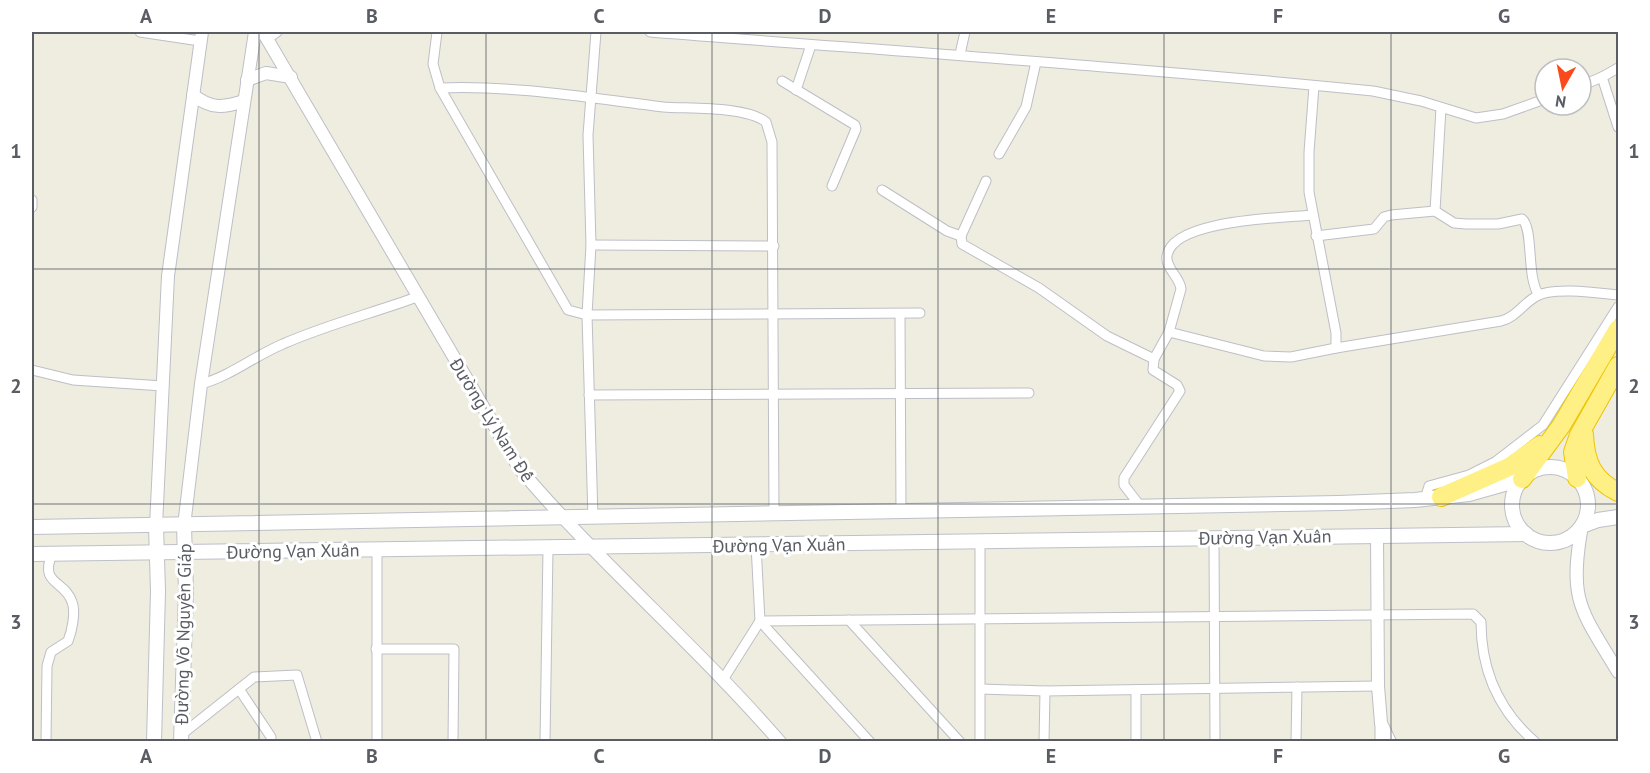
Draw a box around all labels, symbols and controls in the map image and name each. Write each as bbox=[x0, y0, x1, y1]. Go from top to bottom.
text: A bbox=[140, 3, 153, 29]
text: B bbox=[366, 3, 378, 29]
text: C bbox=[593, 3, 605, 29]
text: D bbox=[819, 3, 832, 29]
text: E bbox=[1046, 3, 1056, 29]
text: F bbox=[1273, 3, 1283, 29]
text: G bbox=[1498, 3, 1510, 29]
north arrow bbox=[1533, 57, 1593, 117]
text: N bbox=[1554, 91, 1567, 113]
text: 1 bbox=[10, 138, 22, 164]
text: 1 bbox=[1628, 138, 1640, 164]
street label: Đường Lý Nam Đế bbox=[444, 353, 539, 486]
text: 2 bbox=[10, 373, 22, 399]
text: 2 bbox=[1628, 373, 1640, 399]
street label: Đường Vạn Xuân bbox=[1197, 524, 1332, 550]
street label: Đường Vạn Xuân bbox=[711, 532, 846, 558]
street label: Đường Vạn Xuân bbox=[225, 538, 360, 564]
street label: Đường Võ Nguyên Giáp bbox=[170, 543, 196, 726]
text: 3 bbox=[10, 609, 22, 635]
text: 3 bbox=[1628, 609, 1640, 635]
text: A bbox=[140, 743, 153, 769]
text: B bbox=[366, 743, 378, 769]
text: C bbox=[593, 743, 605, 769]
text: D bbox=[819, 743, 832, 769]
text: E bbox=[1046, 743, 1056, 769]
text: F bbox=[1273, 743, 1283, 769]
text: G bbox=[1498, 743, 1510, 769]

